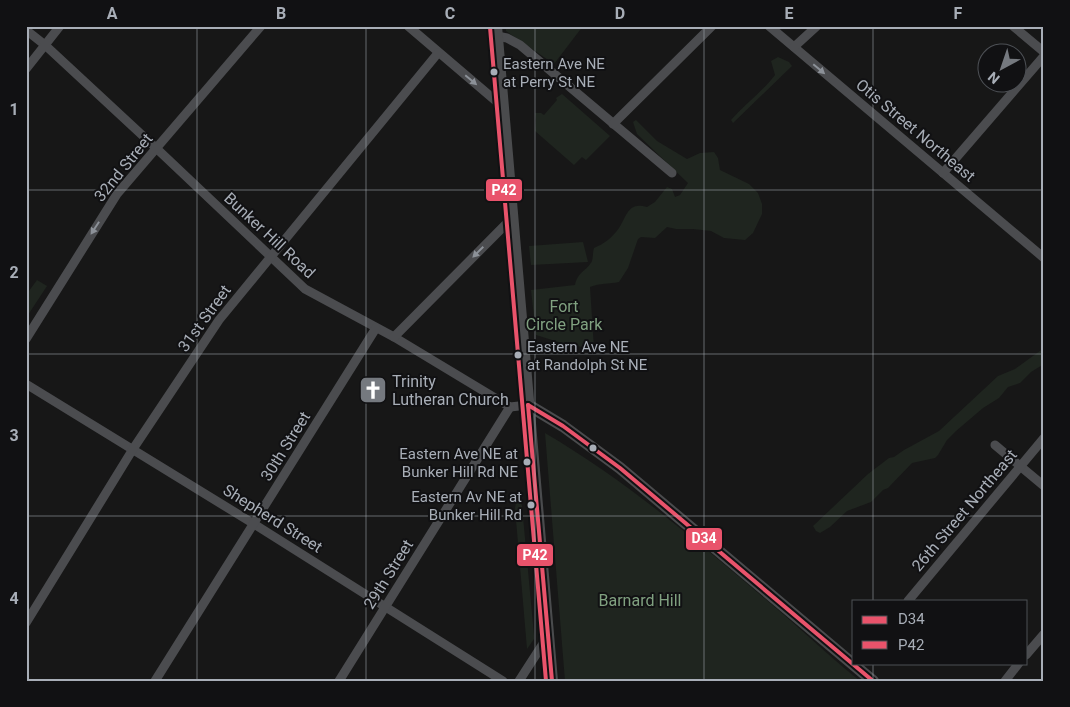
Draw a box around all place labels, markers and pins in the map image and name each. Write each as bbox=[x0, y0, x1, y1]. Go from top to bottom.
place label: Eastern Ave NE at Perry St NE bbox=[503, 55, 605, 91]
marker: Eastern Ave NE at Perry St NE bbox=[489, 67, 499, 77]
place label: Eastern Ave NE at Randolph St NE bbox=[527, 338, 648, 374]
marker: Eastern Ave NE at Randolph St NE bbox=[513, 350, 523, 360]
place label: Trinity Lutheran Church bbox=[392, 372, 509, 409]
church icon: Trinity Lutheran Church bbox=[358, 375, 388, 405]
unlabelled marker bbox=[588, 443, 598, 453]
place label: Eastern Ave NE at Bunker Hill Rd NE bbox=[399, 445, 518, 481]
marker: Eastern Ave NE at Bunker Hill Rd NE bbox=[522, 457, 532, 467]
place label: Eastern Av NE at Bunker Hill Rd bbox=[411, 488, 522, 524]
marker: Eastern Av NE at Bunker Hill Rd bbox=[526, 500, 536, 510]

